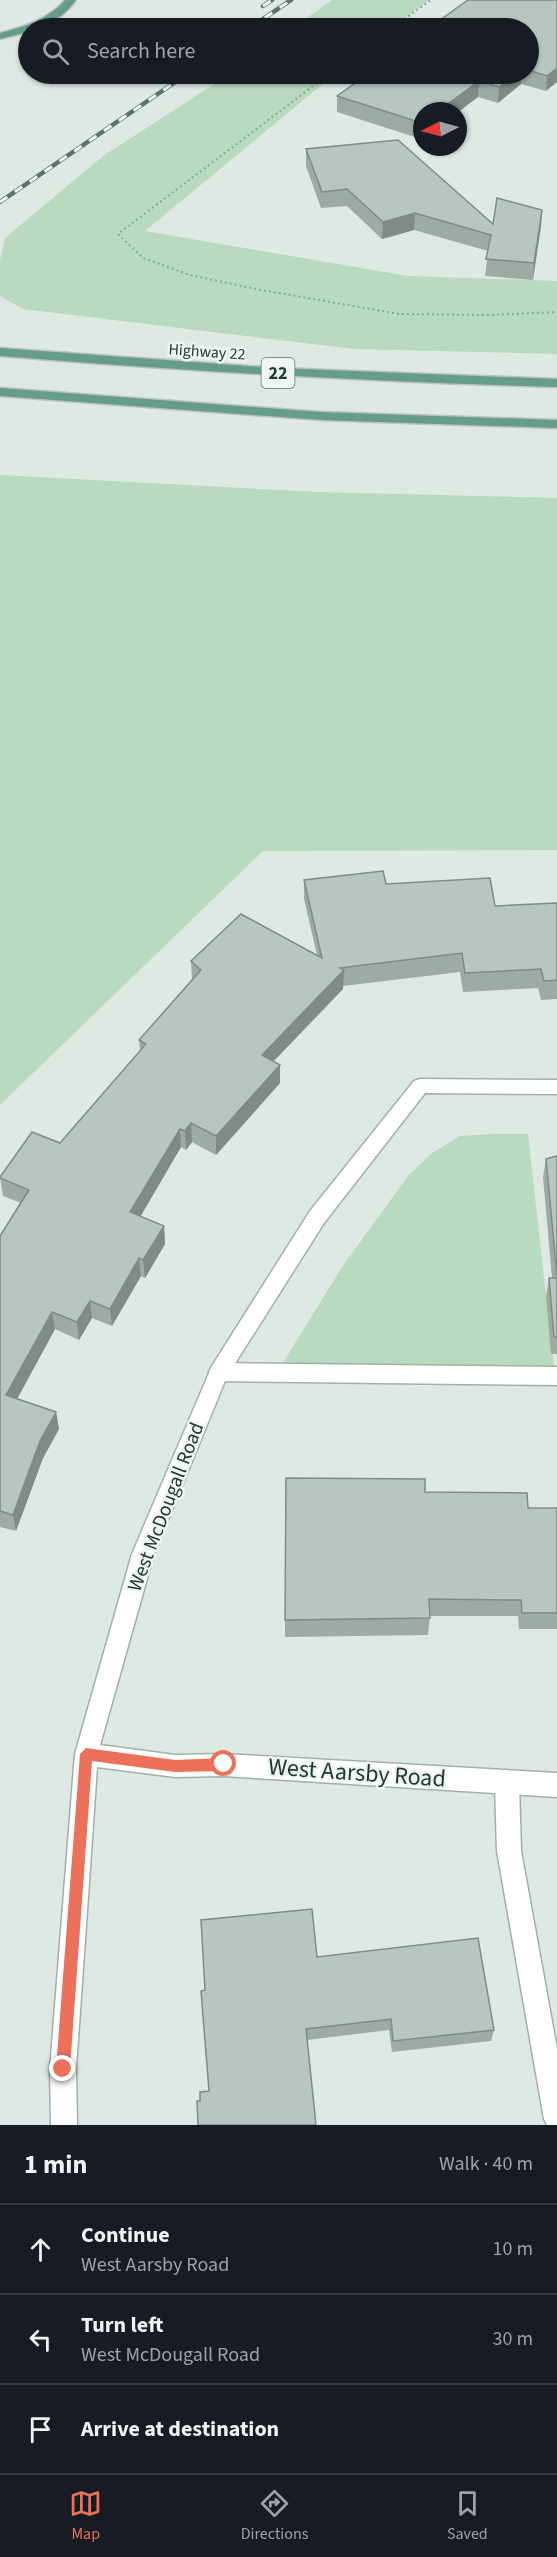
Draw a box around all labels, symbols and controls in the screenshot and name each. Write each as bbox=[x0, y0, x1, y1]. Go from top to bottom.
search box bbox=[18, 18, 539, 84]
icon: search bbox=[39, 35, 72, 68]
text: Search here bbox=[87, 35, 195, 67]
north arrow bbox=[413, 102, 467, 156]
street label: Highway 22 bbox=[168, 338, 246, 366]
road number: 22 bbox=[262, 358, 294, 388]
street label: West McDougall Road bbox=[121, 1418, 211, 1596]
street label: West Aarsby Road bbox=[267, 1749, 447, 1797]
route start bbox=[210, 1750, 236, 1776]
route end bbox=[49, 2055, 75, 2081]
text: 1 min bbox=[24, 2146, 87, 2183]
text: Walk · 40 m bbox=[439, 2150, 533, 2178]
text: Continue bbox=[81, 2219, 170, 2251]
icon: ahead bbox=[24, 2233, 57, 2266]
text: 10 m bbox=[493, 2235, 533, 2263]
text: West Aarsby Road bbox=[81, 2251, 229, 2279]
text: Turn left bbox=[81, 2309, 163, 2341]
icon: left bbox=[24, 2323, 57, 2356]
text: 30 m bbox=[493, 2325, 533, 2353]
text: West McDougall Road bbox=[81, 2341, 260, 2369]
icon: arrive bbox=[24, 2413, 57, 2446]
text: Arrive at destination bbox=[81, 2413, 279, 2445]
tab: Map bbox=[69, 2487, 102, 2545]
tab: Directions bbox=[241, 2487, 308, 2545]
tab: Saved bbox=[447, 2487, 488, 2545]

